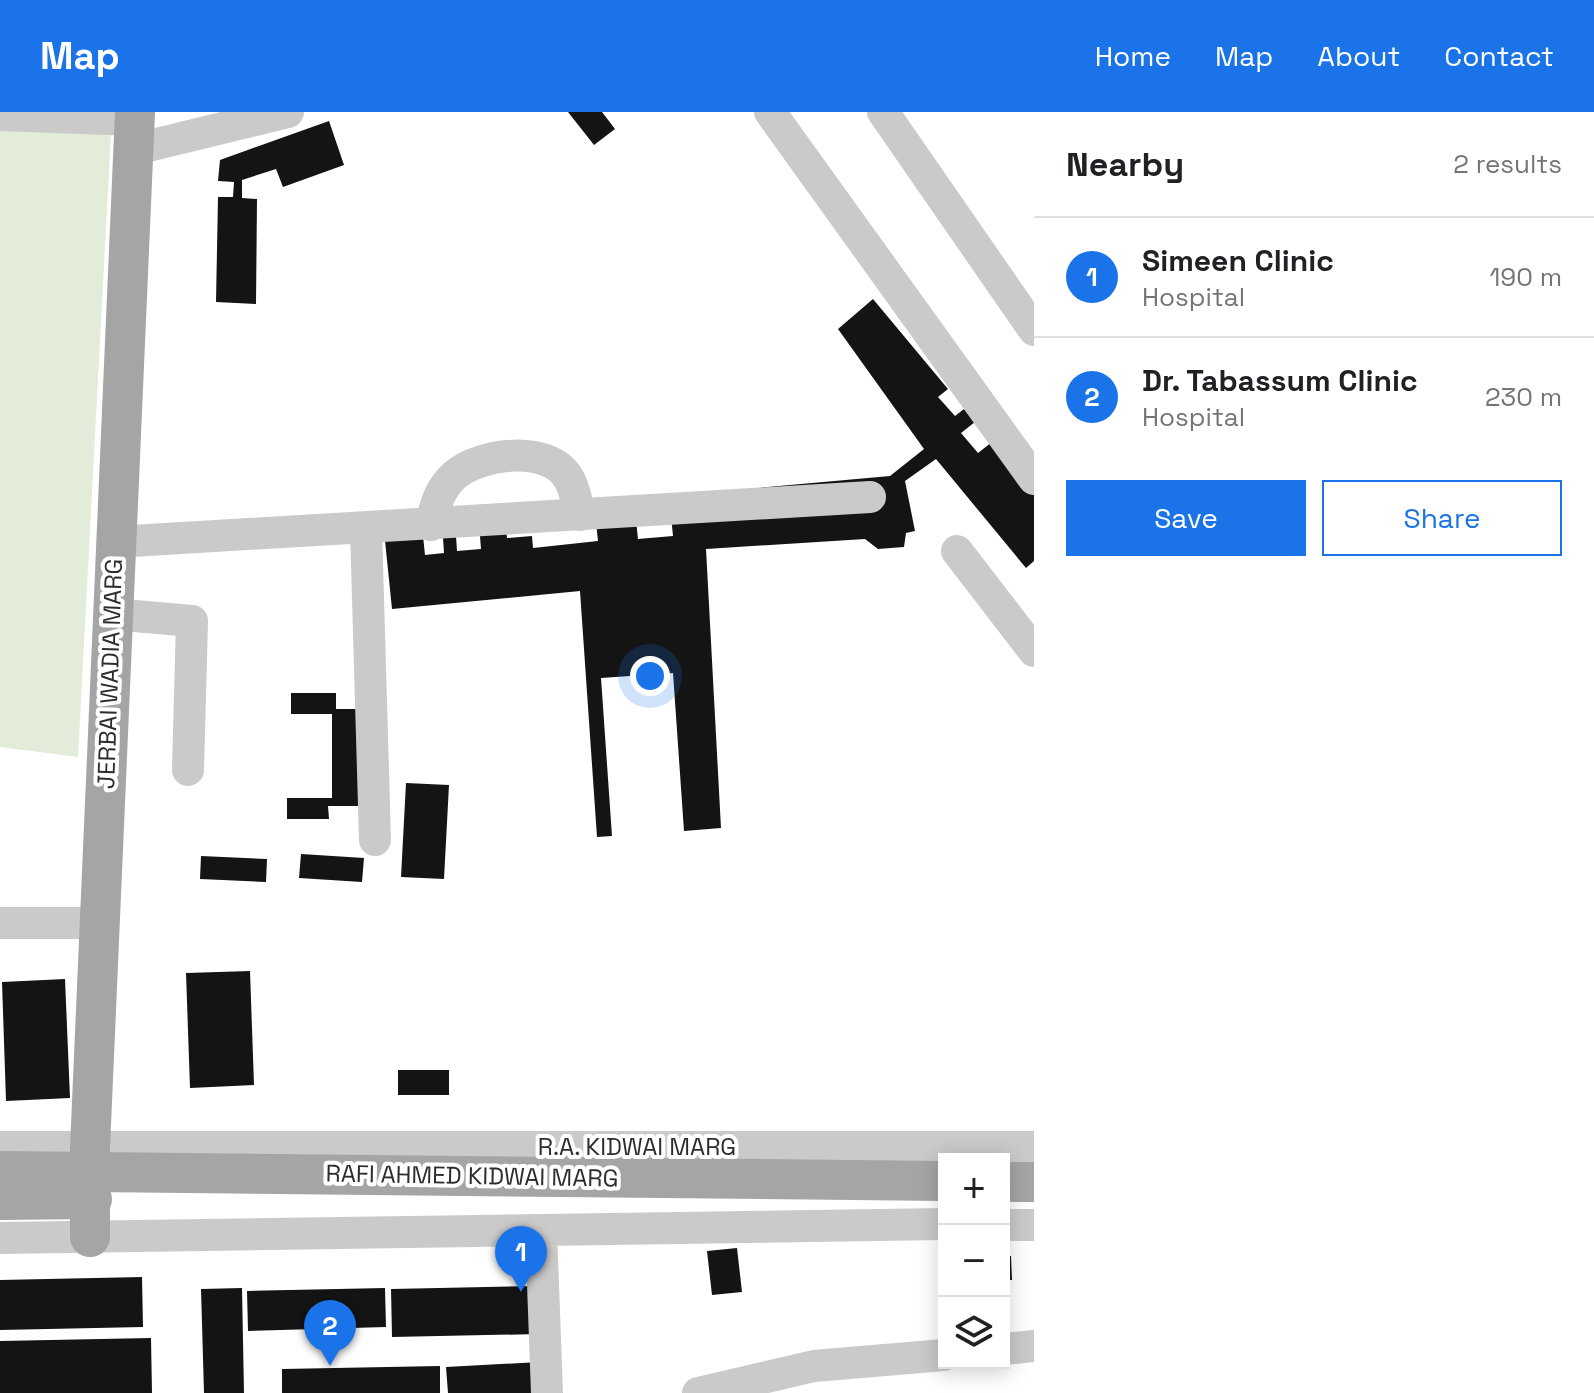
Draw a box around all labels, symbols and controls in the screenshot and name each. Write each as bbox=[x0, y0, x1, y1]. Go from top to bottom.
text: Map bbox=[40, 32, 120, 80]
text: Home bbox=[1095, 38, 1171, 74]
text: Map bbox=[1215, 38, 1273, 74]
text: About bbox=[1317, 38, 1400, 74]
text: Contact bbox=[1444, 38, 1554, 74]
text: Nearby bbox=[1066, 143, 1184, 186]
text: 2 results bbox=[1453, 147, 1562, 181]
text: Simeen Clinic bbox=[1142, 241, 1334, 280]
text: 1 bbox=[1086, 260, 1098, 294]
text: 190 m bbox=[1490, 260, 1562, 294]
text: Hospital bbox=[1142, 280, 1245, 314]
text: Dr. Tabassum Clinic bbox=[1142, 361, 1417, 400]
text: 2 bbox=[1084, 380, 1100, 414]
text: 230 m bbox=[1485, 380, 1562, 414]
text: Hospital bbox=[1142, 400, 1245, 434]
button: Save bbox=[1066, 480, 1306, 556]
button: Share bbox=[1322, 480, 1562, 556]
street label: JERBAI WADIA MARG bbox=[90, 558, 129, 790]
your location bbox=[630, 656, 670, 696]
street label: R.A. KIDWAI MARG bbox=[538, 1131, 736, 1162]
map controls bbox=[938, 1153, 1010, 1369]
button: + bbox=[938, 1153, 1010, 1225]
street label: RAFI AHMED KIDWAI MARG bbox=[325, 1157, 619, 1194]
button: − bbox=[938, 1225, 1010, 1297]
pin: 1 bbox=[495, 1226, 547, 1292]
button: layers bbox=[938, 1297, 1010, 1369]
pin: 2 bbox=[304, 1300, 356, 1366]

